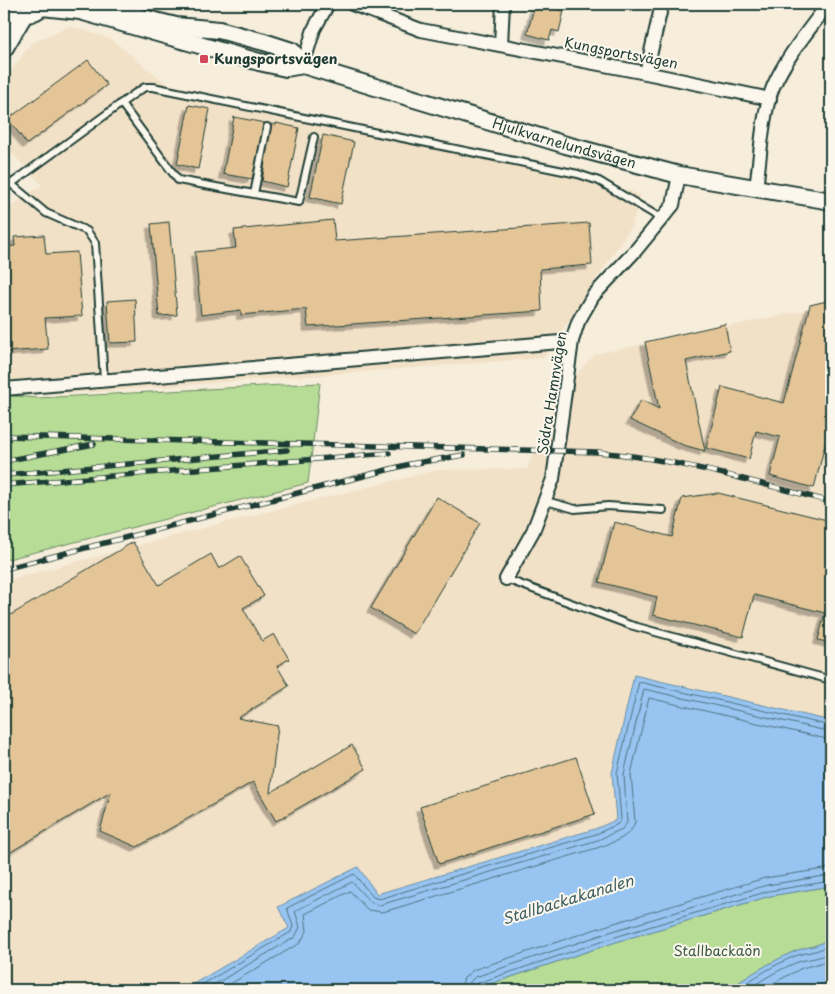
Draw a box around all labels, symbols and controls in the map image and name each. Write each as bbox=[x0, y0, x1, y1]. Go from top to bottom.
street label: Kungsportsvägen bbox=[562, 31, 680, 74]
place label: Kungsportsvägen bbox=[214, 48, 337, 69]
marker: Kungsportsvägen bbox=[198, 53, 210, 65]
street label: Hjulkvarnelundsvägen bbox=[490, 112, 638, 173]
street label: Södra Hamnvägen bbox=[531, 330, 572, 456]
water label: Stallbackakanalen bbox=[499, 868, 637, 929]
park label: Stallbackaön bbox=[673, 940, 761, 961]

